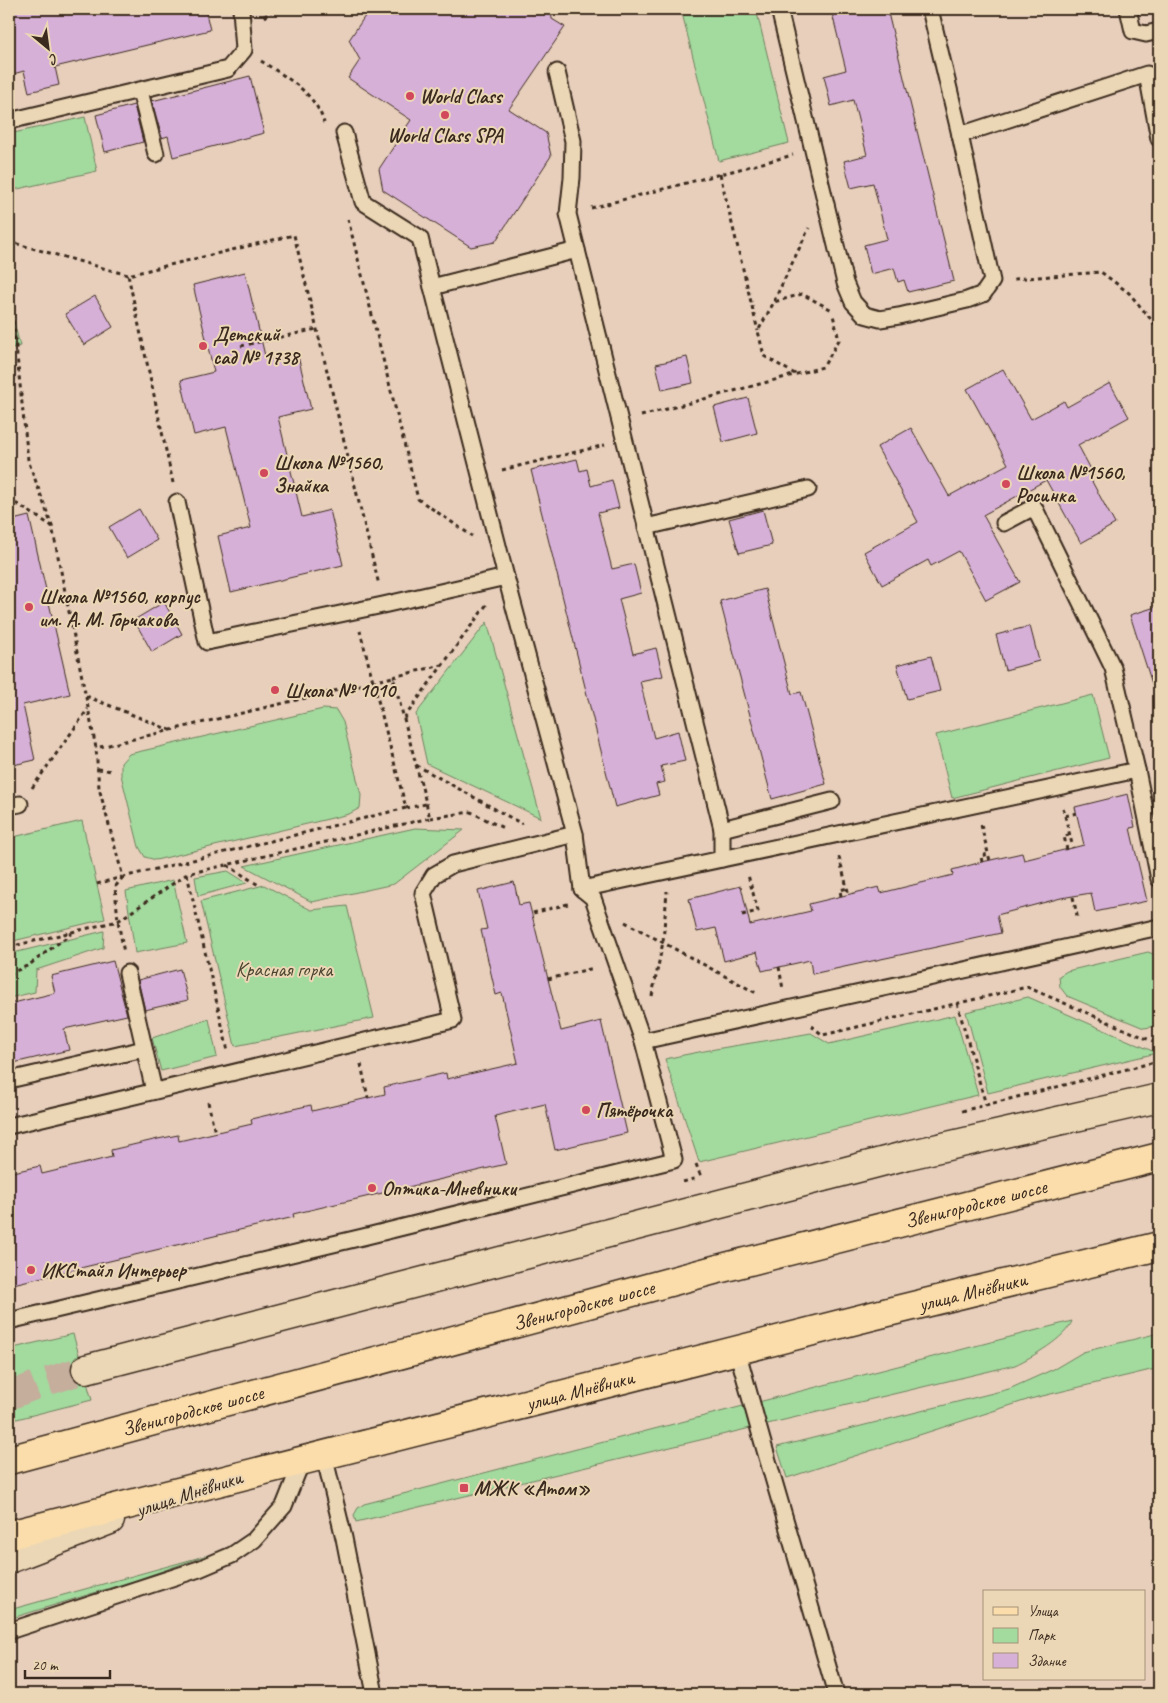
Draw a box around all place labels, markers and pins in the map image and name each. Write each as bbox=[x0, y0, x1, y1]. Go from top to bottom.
place label: World Class bbox=[420, 84, 504, 109]
marker: World Class bbox=[404, 90, 416, 102]
marker: World Class SPA bbox=[439, 109, 451, 121]
place label: World Class SPA bbox=[388, 123, 504, 148]
place label: Детский сад № 1738 bbox=[213, 322, 302, 370]
marker: Детский сад № 1738 bbox=[197, 340, 209, 352]
place label: Школа №1560, Знайка bbox=[274, 450, 383, 498]
place label: Школа №1560, Росинка bbox=[1016, 460, 1125, 508]
marker: Школа №1560, Знайка bbox=[258, 467, 270, 479]
marker: Школа №1560, Росинка bbox=[1000, 478, 1012, 490]
place label: Школа №1560, корпус им. А. М. Горчакова bbox=[39, 584, 201, 632]
marker: Школа №1560, корпус им. А. М. Горчакова bbox=[23, 601, 35, 613]
place label: Школа № 1010 bbox=[285, 678, 397, 703]
marker: Школа № 1010 bbox=[269, 684, 281, 696]
place label: Пятёрочка bbox=[596, 1098, 674, 1123]
marker: Пятёрочка bbox=[580, 1104, 592, 1116]
place label: Оптика-Мневники bbox=[382, 1176, 518, 1201]
marker: Оптика-Мневники bbox=[366, 1182, 378, 1194]
place label: ИКСтайл Интерьер bbox=[41, 1258, 188, 1283]
marker: ИКСтайл Интерьер bbox=[25, 1264, 37, 1276]
place label: МЖК «Атом» bbox=[474, 1476, 591, 1501]
marker: МЖК «Атом» bbox=[458, 1482, 470, 1494]

